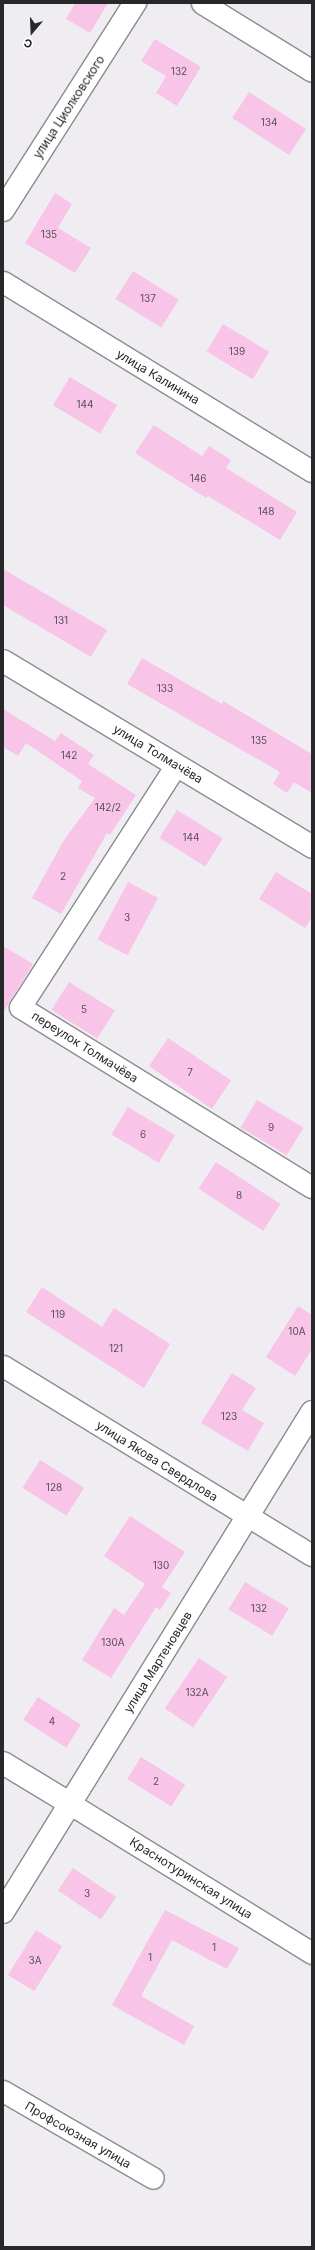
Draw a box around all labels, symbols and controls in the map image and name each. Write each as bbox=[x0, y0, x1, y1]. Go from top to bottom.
north arrow bbox=[12, 12, 52, 52]
text: С bbox=[22, 35, 34, 51]
street label: улица Циолковского bbox=[30, 53, 108, 161]
house number: 132 bbox=[171, 66, 187, 78]
house number: 134 bbox=[261, 117, 277, 129]
house number: 135 bbox=[41, 229, 57, 241]
house number: 137 bbox=[140, 293, 156, 305]
house number: 139 bbox=[229, 346, 245, 358]
street label: улица Калинина bbox=[114, 347, 202, 407]
house number: 144 bbox=[77, 399, 93, 411]
house number: 146 bbox=[190, 473, 206, 485]
house number: 148 bbox=[258, 506, 274, 518]
house number: 131 bbox=[54, 615, 68, 627]
house number: 133 bbox=[157, 683, 173, 695]
street label: улица Толмачёва bbox=[111, 722, 205, 786]
house number: 135 bbox=[251, 735, 267, 747]
house number: 142 bbox=[61, 750, 77, 762]
house number: 142/2 bbox=[95, 802, 121, 814]
house number: 144 bbox=[183, 832, 199, 844]
house number: 2 bbox=[60, 871, 66, 883]
house number: 3 bbox=[124, 912, 130, 924]
house number: 5 bbox=[81, 1004, 87, 1016]
street label: переулок Толмачёва bbox=[29, 1008, 141, 1086]
house number: 7 bbox=[187, 1067, 193, 1079]
house number: 9 bbox=[268, 1122, 274, 1134]
house number: 6 bbox=[140, 1129, 146, 1141]
house number: 8 bbox=[236, 1190, 242, 1202]
house number: 119 bbox=[51, 1309, 65, 1321]
house number: 10А bbox=[288, 1326, 306, 1338]
house number: 121 bbox=[109, 1343, 123, 1355]
house number: 123 bbox=[221, 1411, 237, 1423]
street label: улица Якова Свердлова bbox=[94, 1418, 220, 1504]
house number: 128 bbox=[46, 1482, 62, 1494]
house number: 130 bbox=[153, 1560, 169, 1572]
house number: 132 bbox=[251, 1603, 267, 1615]
street label: улица Мартеновцев bbox=[121, 1609, 195, 1715]
house number: 130А bbox=[101, 1637, 125, 1649]
house number: 132А bbox=[185, 1687, 209, 1699]
house number: 4 bbox=[49, 1716, 55, 1728]
house number: 2 bbox=[153, 1776, 159, 1788]
street label: Краснотуринская улица bbox=[127, 1834, 255, 1922]
house number: 3 bbox=[84, 1888, 90, 1900]
house number: 1 bbox=[212, 1942, 216, 1954]
house number: 1 bbox=[148, 1952, 152, 1964]
house number: 3А bbox=[28, 1955, 42, 1967]
street label: Профсоюзная улица bbox=[23, 2099, 133, 2171]

